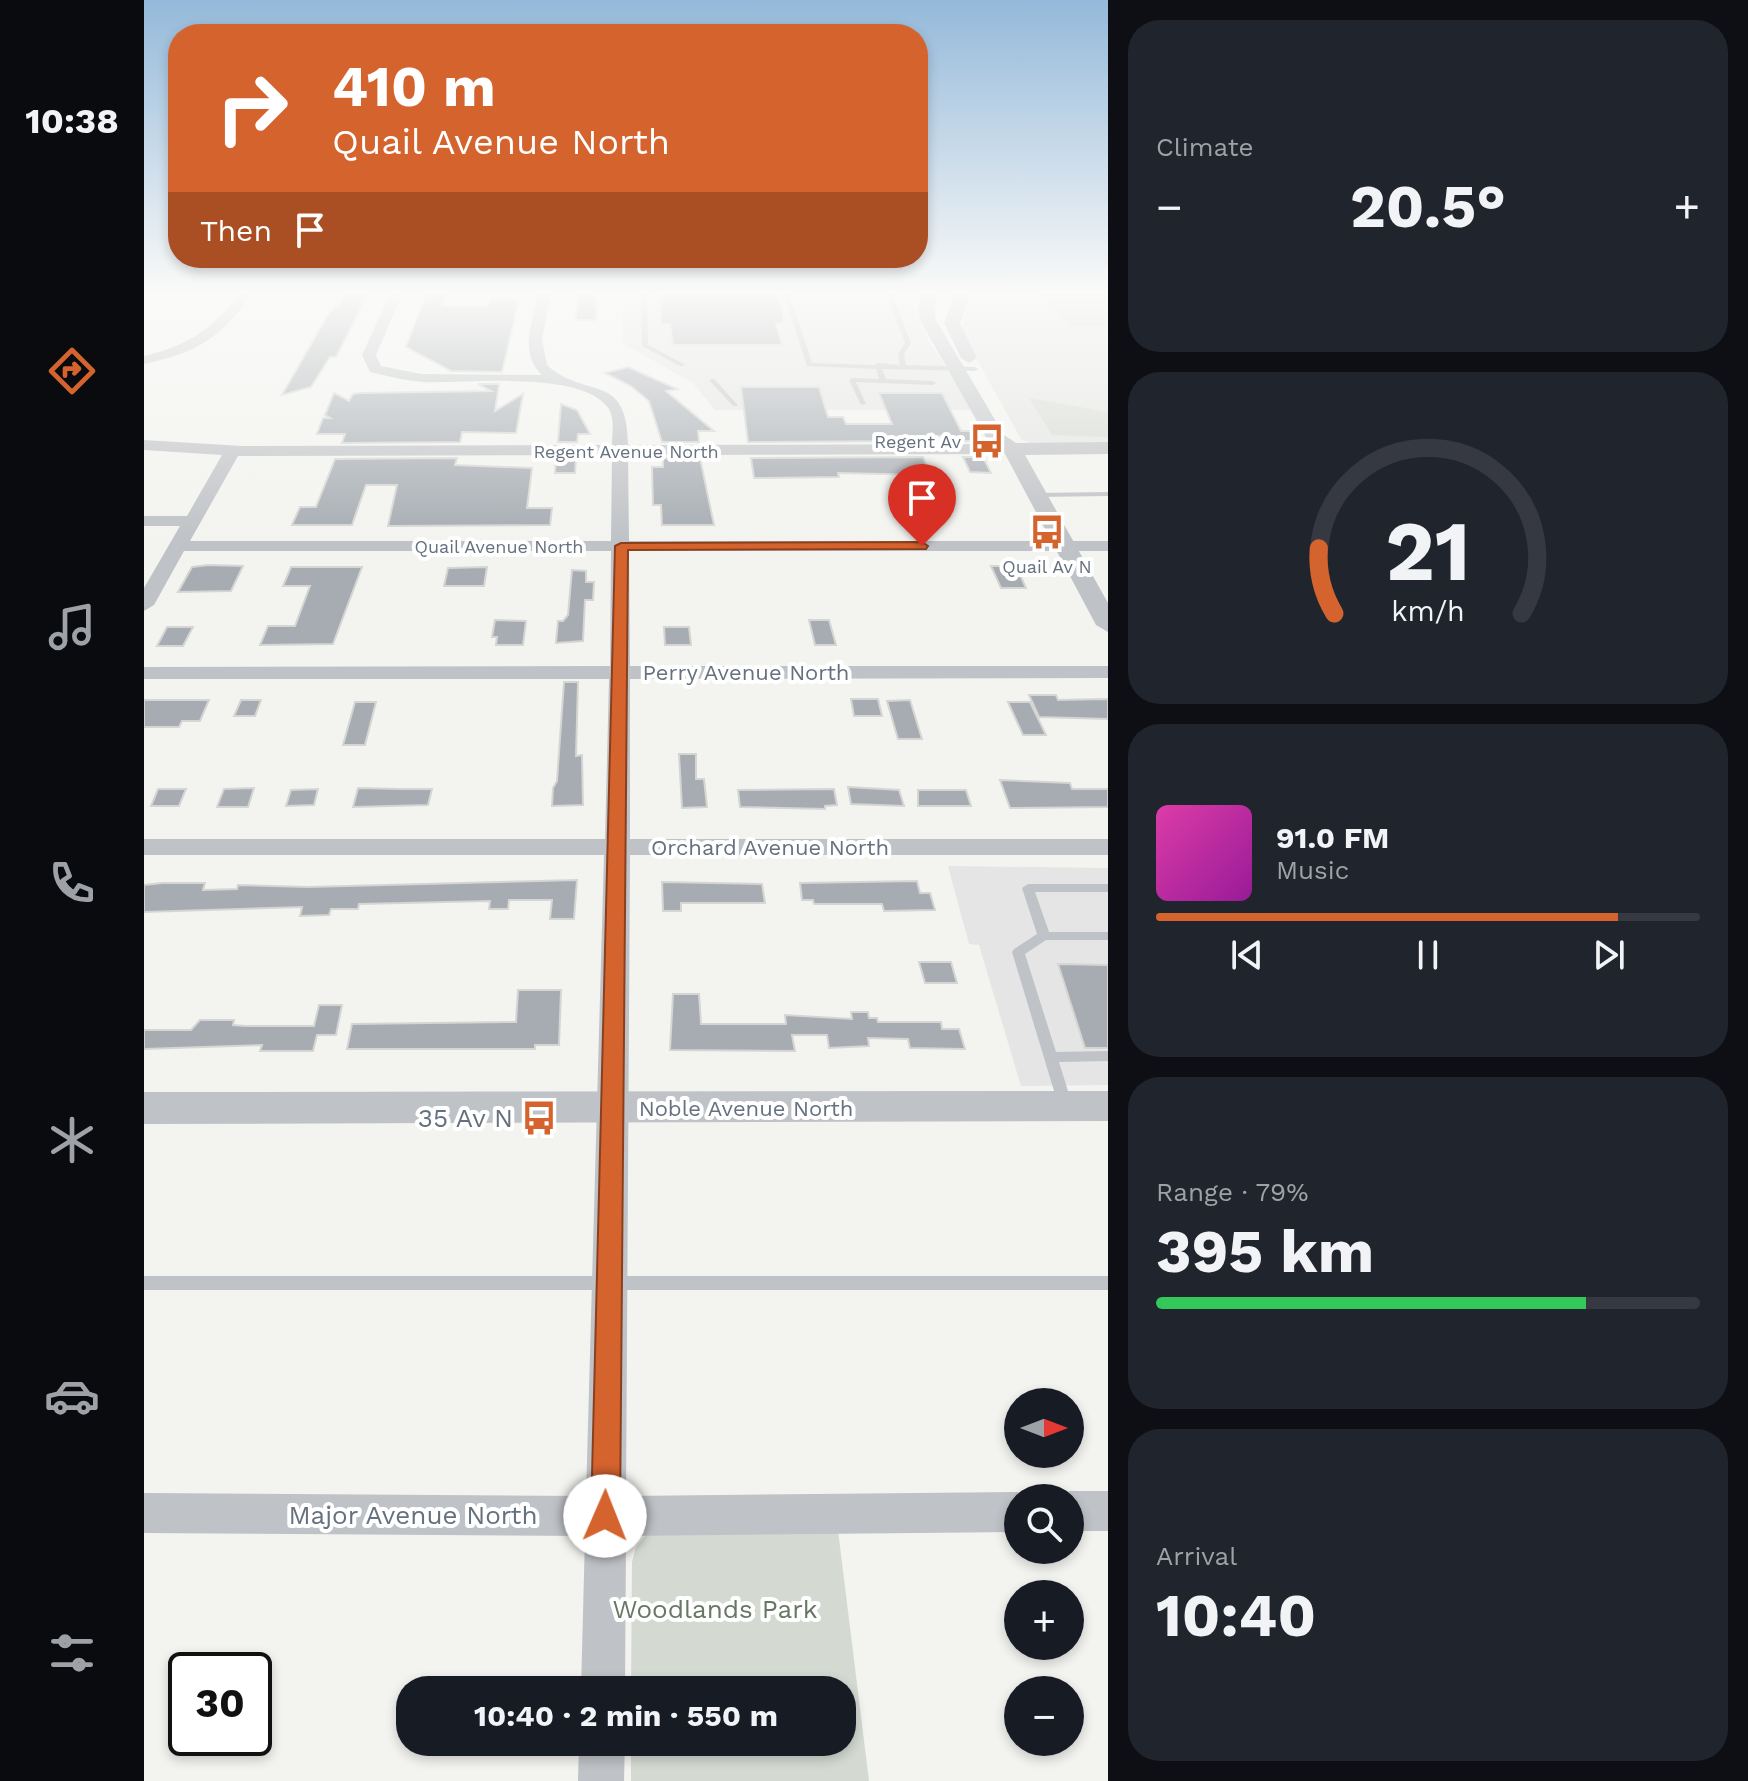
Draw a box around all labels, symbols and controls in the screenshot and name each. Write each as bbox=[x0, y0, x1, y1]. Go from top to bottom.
text: 410 m bbox=[332, 54, 496, 120]
icon: right bbox=[200, 56, 304, 160]
text: 10:38 bbox=[25, 100, 119, 142]
text: Quail Avenue North bbox=[332, 121, 670, 163]
text: Climate bbox=[1156, 132, 1254, 162]
text: 20.5° bbox=[1350, 171, 1506, 242]
text: − bbox=[1156, 181, 1183, 233]
text: + bbox=[1673, 181, 1700, 233]
icon: arrive bbox=[288, 208, 332, 252]
text: Then bbox=[200, 213, 272, 248]
icon: directions bbox=[44, 343, 100, 399]
bus stop icon: Regent Av bbox=[968, 422, 1006, 460]
place label: Regent Av bbox=[874, 431, 962, 452]
street label: Regent Avenue North bbox=[533, 441, 719, 462]
pin bbox=[888, 464, 956, 546]
icon: arrive bbox=[900, 476, 944, 520]
text: 21 bbox=[1385, 503, 1471, 600]
bus stop icon: Quail Av N bbox=[1028, 513, 1066, 551]
street label: Quail Avenue North bbox=[414, 536, 584, 557]
place label: Quail Av N bbox=[1002, 556, 1092, 577]
text: km/h bbox=[1391, 594, 1465, 628]
icon: music bbox=[44, 599, 100, 655]
street label: Perry Avenue North bbox=[643, 660, 849, 685]
text: 91.0 FM bbox=[1276, 820, 1389, 855]
street label: Orchard Avenue North bbox=[651, 835, 889, 860]
icon: phone bbox=[44, 855, 100, 911]
text: Music bbox=[1276, 855, 1349, 885]
icon: previous bbox=[1225, 933, 1269, 977]
icon: pause bbox=[1406, 933, 1450, 977]
icon: next bbox=[1587, 933, 1631, 977]
street label: Noble Avenue North bbox=[639, 1096, 853, 1121]
bus stop icon: 35 Av N bbox=[520, 1099, 558, 1137]
place label: 35 Av N bbox=[418, 1103, 513, 1133]
icon: climate bbox=[44, 1112, 100, 1168]
text: Range · 79% bbox=[1156, 1177, 1308, 1207]
text: 395 km bbox=[1156, 1216, 1374, 1287]
icon: car bbox=[44, 1368, 100, 1424]
north arrow bbox=[1004, 1388, 1084, 1468]
map controls bbox=[1004, 1388, 1084, 1756]
position arrow bbox=[563, 1474, 647, 1558]
button: search bbox=[1004, 1484, 1084, 1564]
street label: Major Avenue North bbox=[288, 1500, 538, 1530]
text: Arrival bbox=[1156, 1541, 1237, 1571]
button: + bbox=[1004, 1580, 1084, 1660]
text: 10:40 bbox=[1156, 1580, 1316, 1651]
park label: Woodlands Park bbox=[612, 1594, 818, 1624]
icon: filters bbox=[44, 1625, 100, 1681]
speed limit sign: 30 bbox=[168, 1652, 272, 1756]
button: − bbox=[1004, 1676, 1084, 1756]
text: 10:40 · 2 min · 550 m bbox=[474, 1698, 778, 1733]

